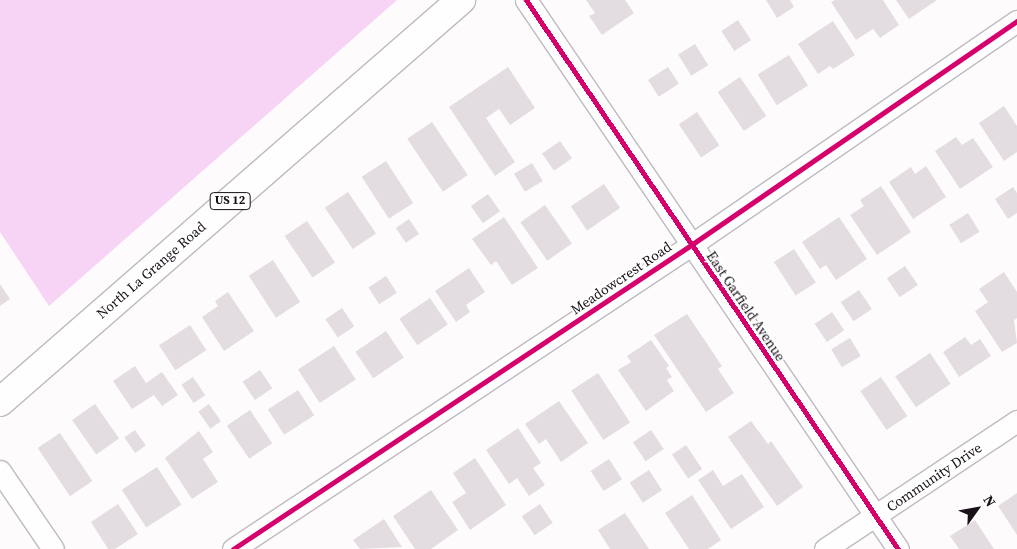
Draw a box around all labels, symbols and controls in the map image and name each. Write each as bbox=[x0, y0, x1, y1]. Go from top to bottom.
road number: US 12 bbox=[209, 192, 251, 210]
street label: North La Grange Road bbox=[93, 218, 209, 322]
street label: Meadowcrest Road bbox=[567, 238, 675, 318]
street label: East Garfield Avenue bbox=[703, 248, 789, 364]
street label: Community Drive bbox=[883, 439, 985, 515]
north arrow bbox=[952, 484, 1002, 534]
text: N bbox=[979, 491, 1001, 511]

